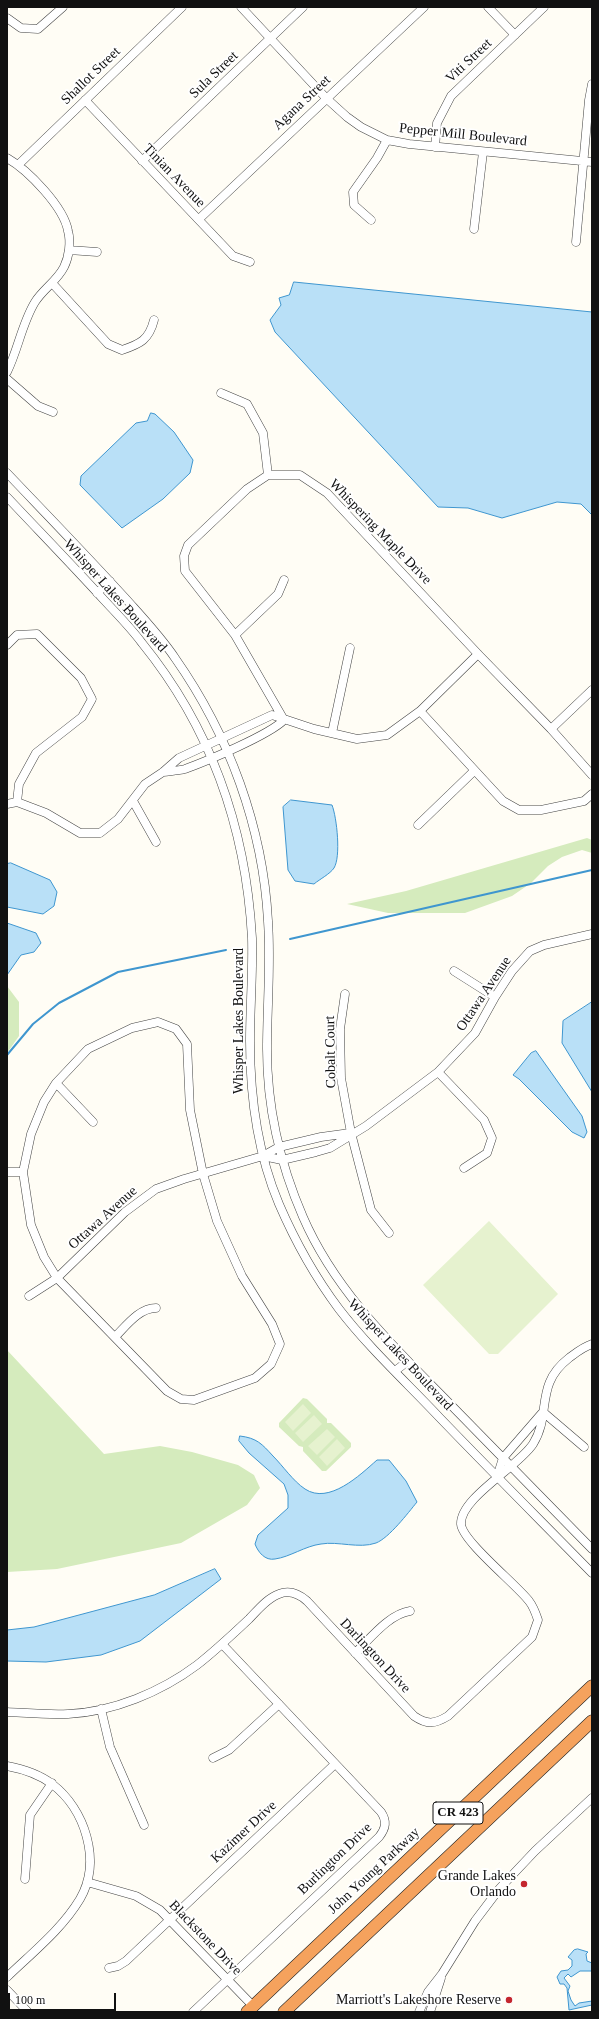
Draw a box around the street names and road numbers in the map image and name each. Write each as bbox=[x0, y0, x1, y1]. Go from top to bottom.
street label: Viti Street bbox=[442, 35, 496, 87]
street label: Shallot Street bbox=[58, 44, 124, 108]
street label: Sula Street bbox=[186, 48, 242, 102]
street label: Agana Street bbox=[270, 72, 334, 134]
street label: Pepper Mill Boulevard bbox=[398, 120, 528, 150]
street label: Tinian Avenue bbox=[139, 141, 209, 211]
street label: Whispering Maple Drive bbox=[325, 476, 435, 588]
street label: Whisper Lakes Boulevard bbox=[60, 536, 170, 656]
street label: Whisper Lakes Boulevard bbox=[231, 948, 247, 1094]
street label: Ottawa Avenue bbox=[453, 953, 515, 1035]
street label: Cobalt Court bbox=[322, 1015, 340, 1089]
street label: Ottawa Avenue bbox=[65, 1183, 141, 1253]
street label: Whisper Lakes Boulevard bbox=[344, 1296, 456, 1414]
street label: Darlington Drive bbox=[336, 1615, 414, 1697]
street label: Kazimer Drive bbox=[208, 1797, 280, 1867]
road number: CR 423 bbox=[433, 1802, 483, 1824]
street label: Burlington Drive bbox=[295, 1820, 375, 1898]
street label: John Young Parkway bbox=[325, 1824, 423, 1918]
street label: Blackstone Drive bbox=[165, 1897, 245, 1979]

